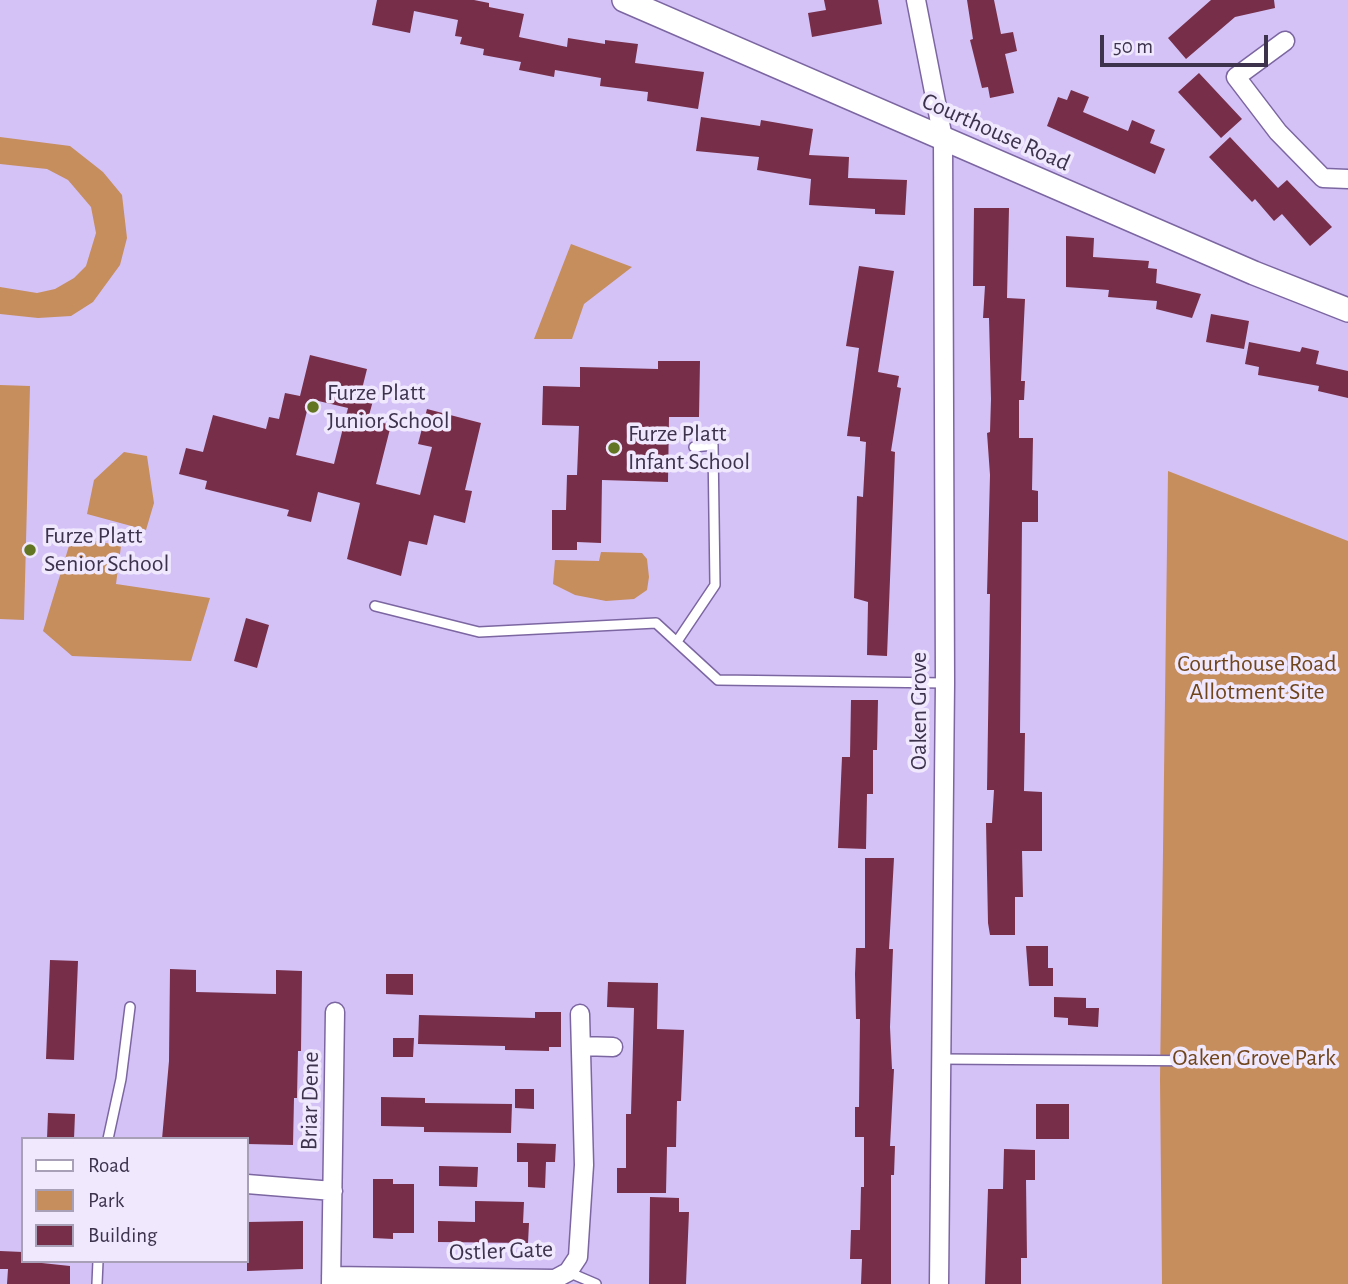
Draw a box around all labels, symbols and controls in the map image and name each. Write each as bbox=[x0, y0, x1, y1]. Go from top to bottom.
scale bar bbox=[1103, 21, 1271, 65]
text: 50 m bbox=[1113, 36, 1153, 57]
street label: Courthouse Road bbox=[917, 86, 1075, 178]
place label: Furze Platt Junior School bbox=[327, 379, 450, 435]
marker: Furze Platt Junior School bbox=[305, 399, 321, 415]
place label: Furze Platt Infant School bbox=[628, 420, 750, 476]
marker: Furze Platt Infant School bbox=[606, 440, 622, 456]
place label: Furze Platt Senior School bbox=[44, 522, 169, 578]
marker: Furze Platt Senior School bbox=[22, 542, 38, 558]
park label: Courthouse Road Allotment Site bbox=[1177, 650, 1337, 706]
street label: Oaken Grove bbox=[905, 652, 933, 770]
park label: Oaken Grove Park bbox=[1172, 1044, 1336, 1072]
street label: Briar Dene bbox=[295, 1051, 325, 1151]
legend bbox=[21, 1137, 248, 1263]
text: Road bbox=[88, 1155, 130, 1176]
text: Park bbox=[88, 1190, 124, 1211]
text: Building bbox=[88, 1225, 157, 1246]
street label: Ostler Gate bbox=[448, 1235, 554, 1267]

